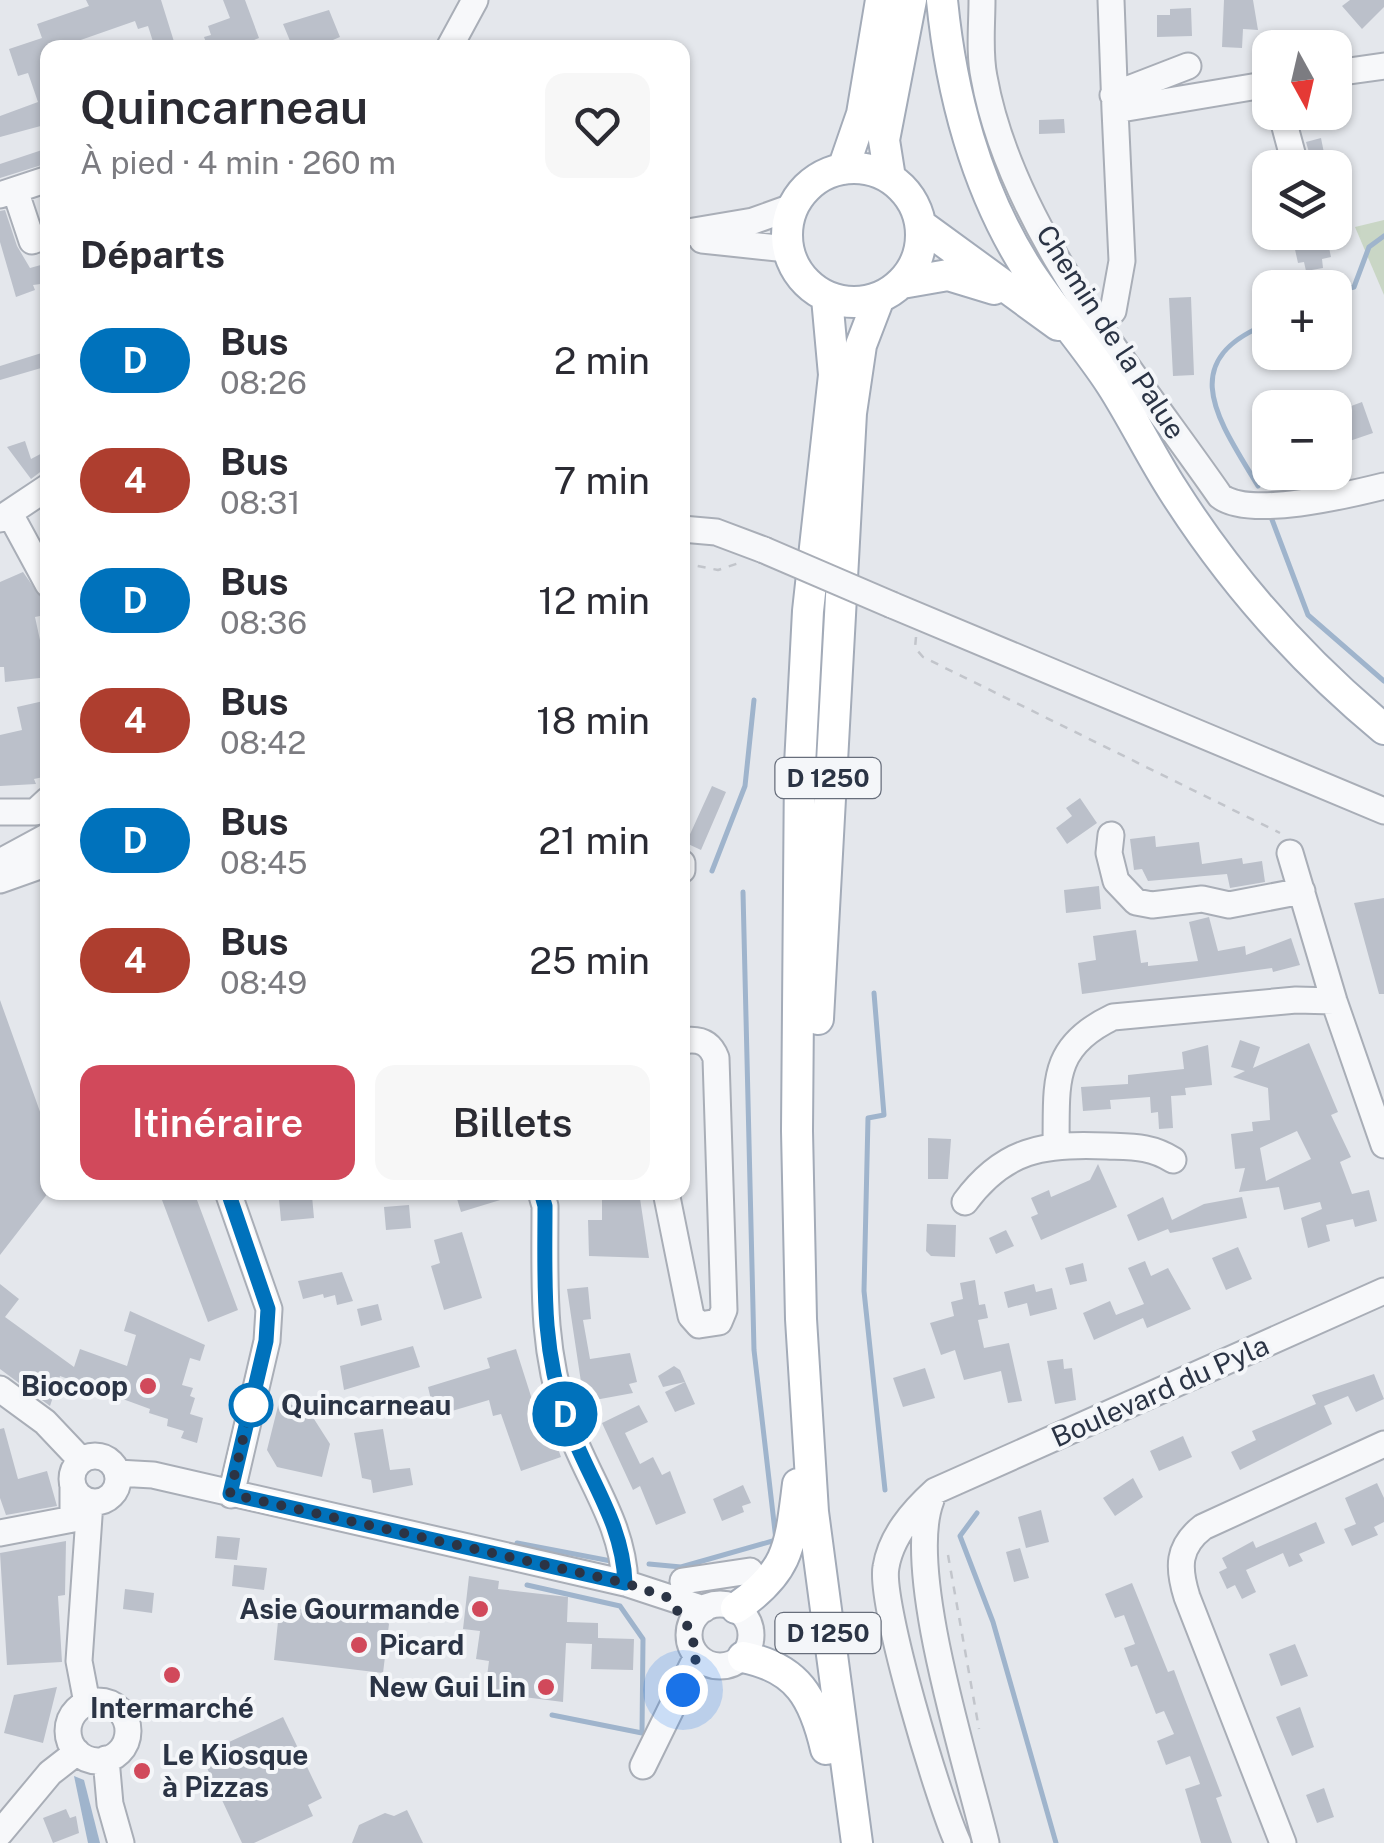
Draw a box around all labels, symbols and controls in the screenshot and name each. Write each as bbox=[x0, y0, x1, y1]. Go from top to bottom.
north arrow bbox=[1252, 30, 1352, 130]
map controls bbox=[1252, 30, 1352, 490]
button: heart bbox=[545, 73, 650, 178]
text: Quincarneau bbox=[80, 78, 368, 135]
text: À pied · 4 min · 260 m bbox=[80, 144, 396, 181]
button: layers bbox=[1252, 150, 1352, 250]
street label: Chemin de la Palue bbox=[1030, 219, 1193, 445]
text: Départs bbox=[80, 232, 225, 277]
button: + bbox=[1252, 270, 1352, 370]
text: Bus bbox=[220, 319, 289, 364]
text: 2 min bbox=[554, 338, 650, 383]
text: D bbox=[122, 340, 148, 381]
text: 08:26 bbox=[220, 364, 307, 401]
button: − bbox=[1252, 390, 1352, 490]
text: Bus bbox=[220, 439, 289, 484]
text: 7 min bbox=[553, 458, 650, 503]
text: 4 bbox=[124, 460, 146, 501]
text: 08:31 bbox=[220, 484, 301, 521]
text: Bus bbox=[220, 559, 289, 604]
text: 12 min bbox=[538, 578, 650, 623]
text: D bbox=[122, 580, 148, 621]
text: 08:36 bbox=[220, 604, 307, 641]
text: Bus bbox=[220, 679, 289, 724]
text: 18 min bbox=[536, 698, 650, 743]
text: 4 bbox=[124, 700, 146, 741]
text: 08:42 bbox=[220, 724, 306, 761]
road number: D 1250 bbox=[776, 758, 880, 798]
text: Bus bbox=[220, 799, 289, 844]
text: 21 min bbox=[538, 818, 650, 863]
text: D bbox=[122, 820, 148, 861]
text: 08:45 bbox=[220, 844, 307, 881]
text: Bus bbox=[220, 919, 289, 964]
text: 25 min bbox=[529, 938, 650, 983]
text: 4 bbox=[124, 940, 146, 981]
text: 08:49 bbox=[220, 964, 307, 1001]
button: Itinéraire bbox=[80, 1065, 355, 1180]
button: Billets bbox=[375, 1065, 650, 1180]
street label: Boulevard du Pyla bbox=[1046, 1328, 1274, 1453]
place label: Biocoop bbox=[21, 1369, 128, 1402]
marker: Biocoop bbox=[137, 1375, 159, 1397]
line badge: D bbox=[532, 1382, 598, 1446]
marker: Quincarneau bbox=[230, 1384, 272, 1426]
place label: Quincarneau bbox=[281, 1388, 451, 1421]
text: D bbox=[552, 1394, 578, 1435]
place label: Asie Gourmande bbox=[239, 1592, 460, 1625]
marker: Asie Gourmande bbox=[469, 1598, 491, 1620]
road number: D 1250 bbox=[776, 1613, 880, 1653]
place label: Picard bbox=[379, 1628, 464, 1661]
marker: Picard bbox=[348, 1634, 370, 1656]
marker: Intermarché bbox=[161, 1664, 183, 1686]
your location bbox=[658, 1665, 708, 1715]
place label: New Gui Lin bbox=[368, 1670, 526, 1703]
marker: New Gui Lin bbox=[535, 1676, 557, 1698]
place label: Intermarché bbox=[90, 1691, 254, 1724]
place label: Le Kiosque à Pizzas bbox=[162, 1738, 308, 1803]
marker: Le Kiosque à Pizzas bbox=[131, 1760, 153, 1782]

